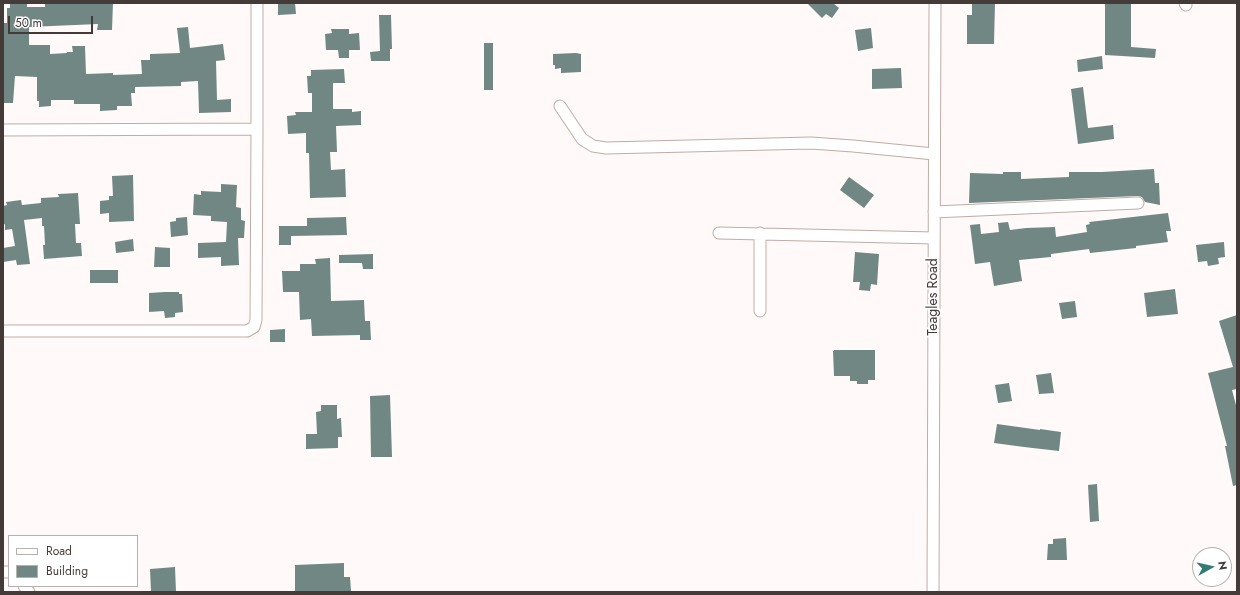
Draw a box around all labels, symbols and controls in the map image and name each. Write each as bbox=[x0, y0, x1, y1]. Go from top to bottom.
scale bar bbox=[10, 8, 95, 34]
text: 50 m bbox=[15, 14, 42, 32]
street label: Teagles Road bbox=[926, 258, 942, 336]
legend bbox=[8, 535, 138, 587]
text: Road bbox=[46, 542, 72, 560]
north arrow bbox=[1192, 547, 1232, 587]
text: N bbox=[1214, 560, 1231, 571]
text: Building bbox=[46, 562, 88, 580]

